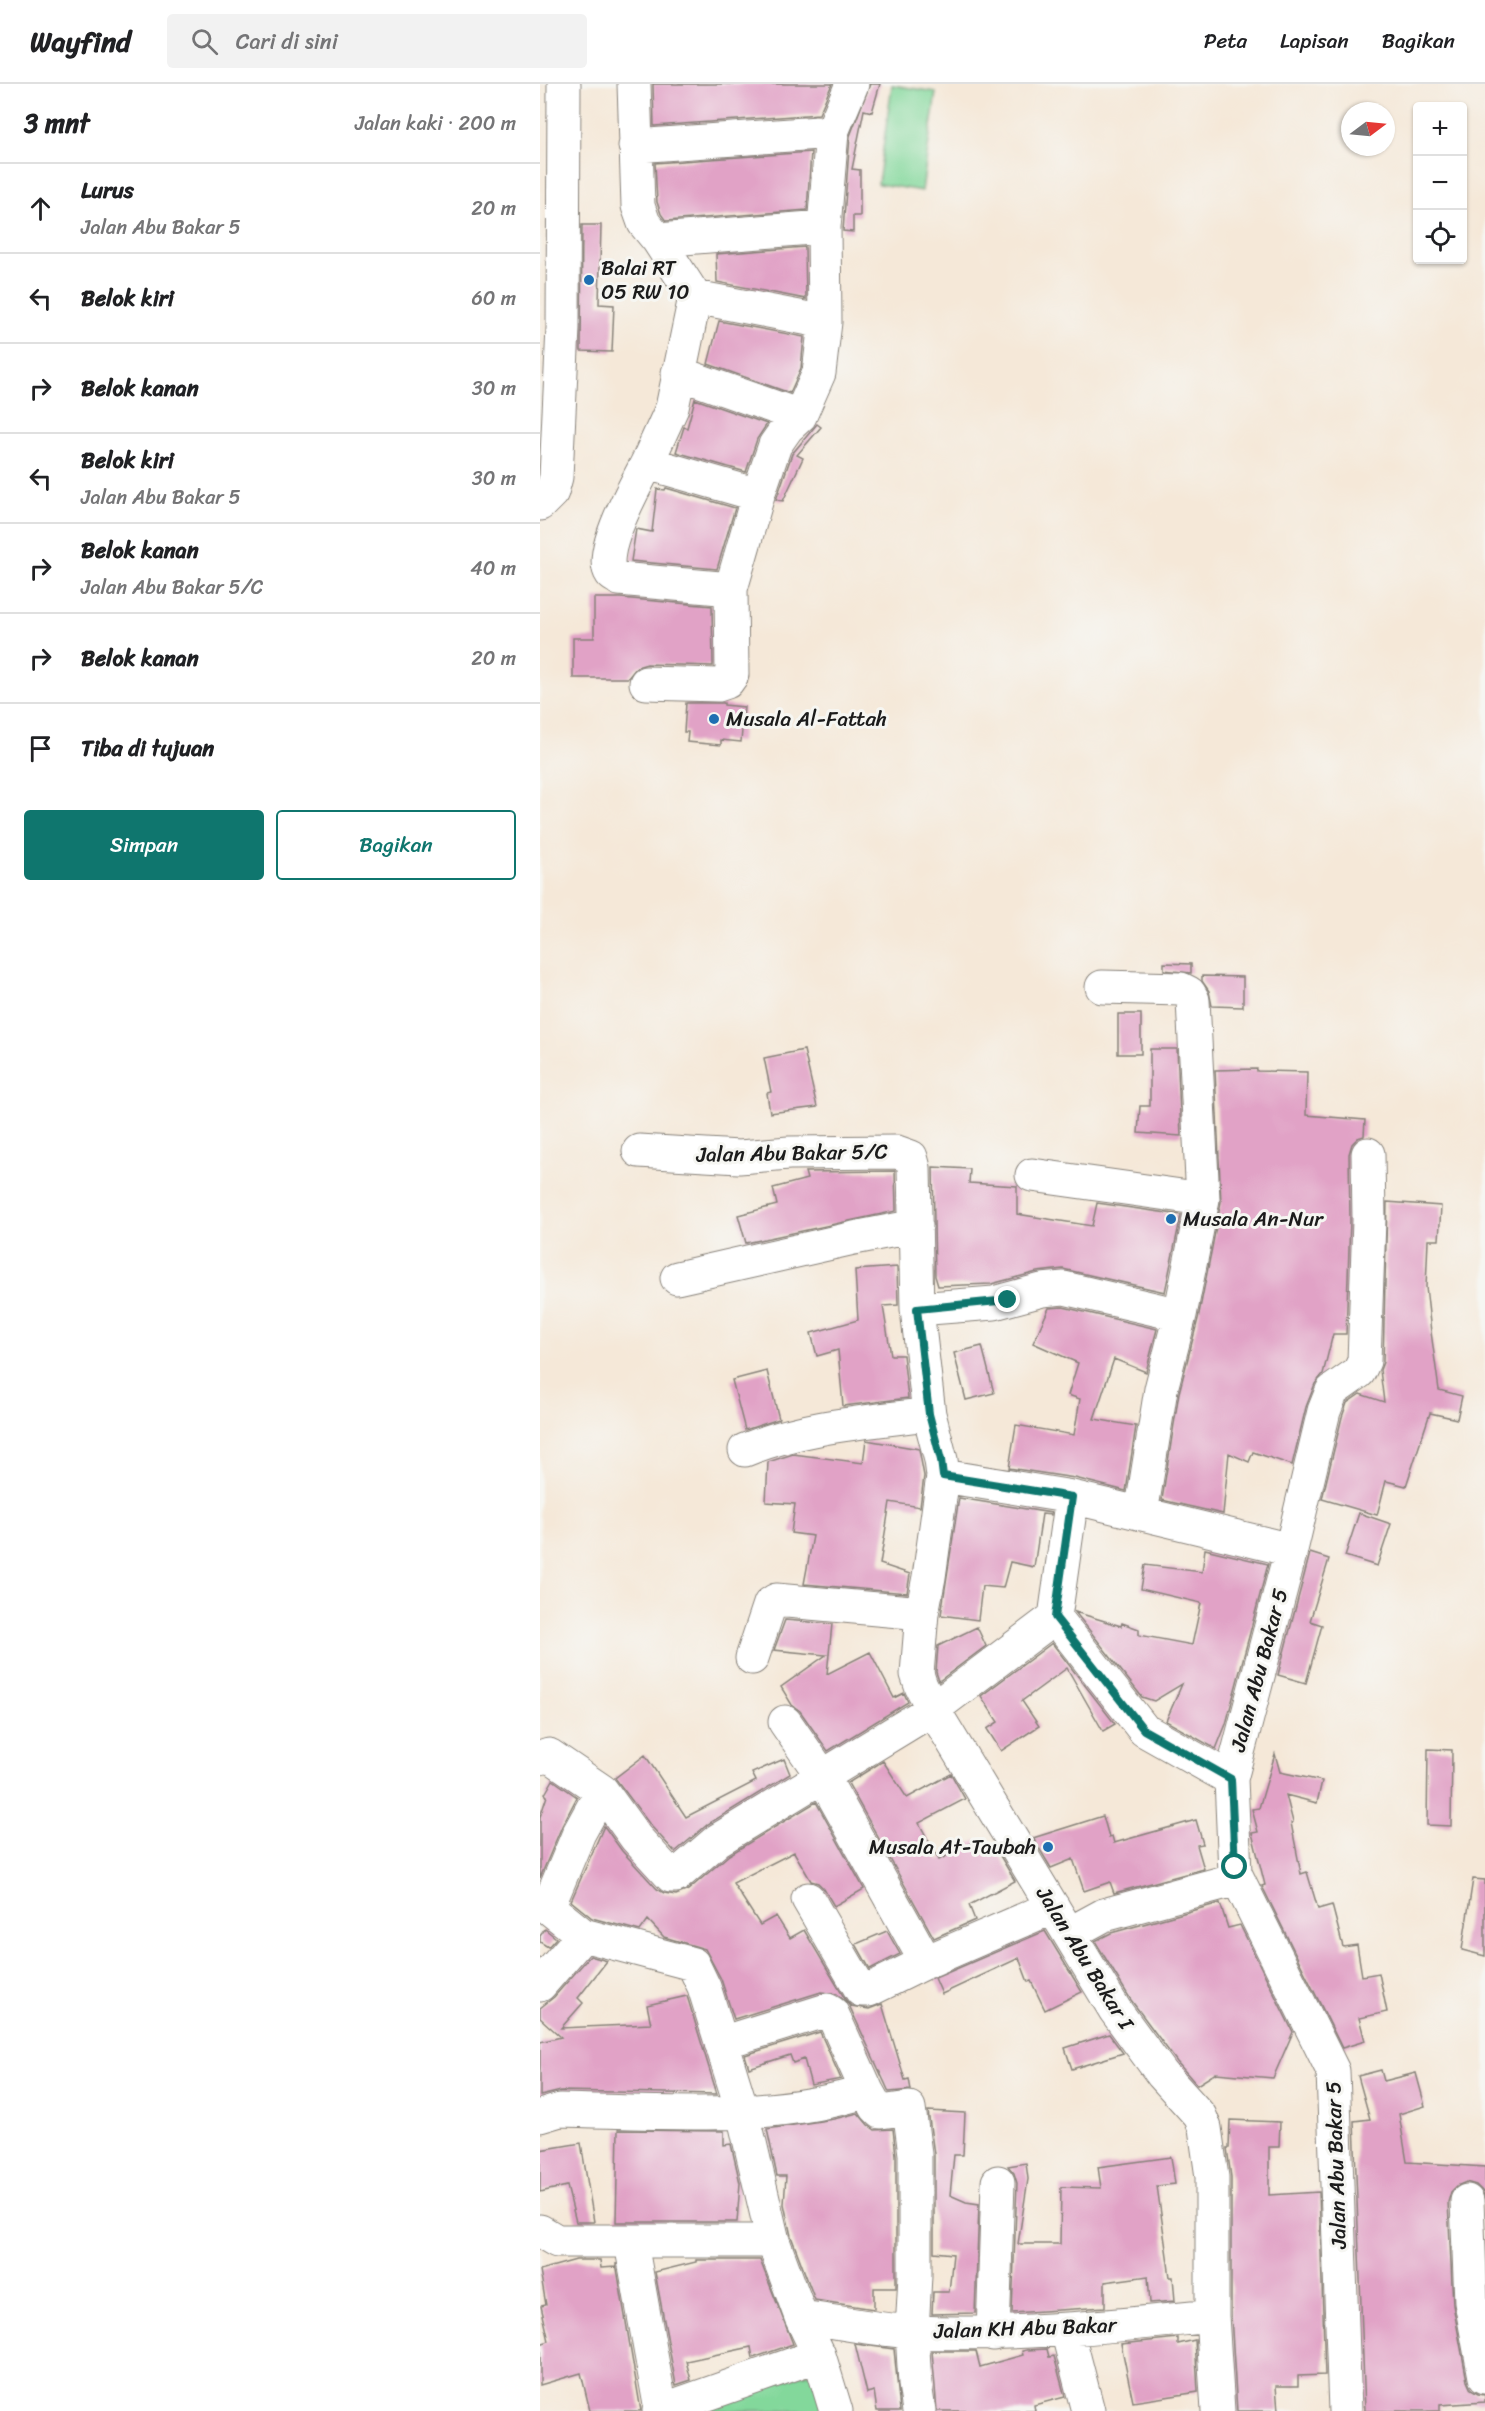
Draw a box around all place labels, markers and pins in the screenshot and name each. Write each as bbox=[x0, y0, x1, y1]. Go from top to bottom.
place label: Balai RT 05 RW 10 bbox=[601, 249, 690, 311]
marker: Balai RT 05 RW 10 bbox=[582, 273, 596, 287]
place label: Musala Al-Fattah bbox=[726, 700, 887, 738]
marker: Musala Al-Fattah bbox=[707, 712, 721, 726]
place label: Musala An-Nur bbox=[1183, 1200, 1324, 1238]
marker: Musala An-Nur bbox=[1164, 1212, 1178, 1226]
place label: Musala At-Taubah bbox=[869, 1828, 1036, 1866]
marker: Musala At-Taubah bbox=[1041, 1840, 1055, 1854]

